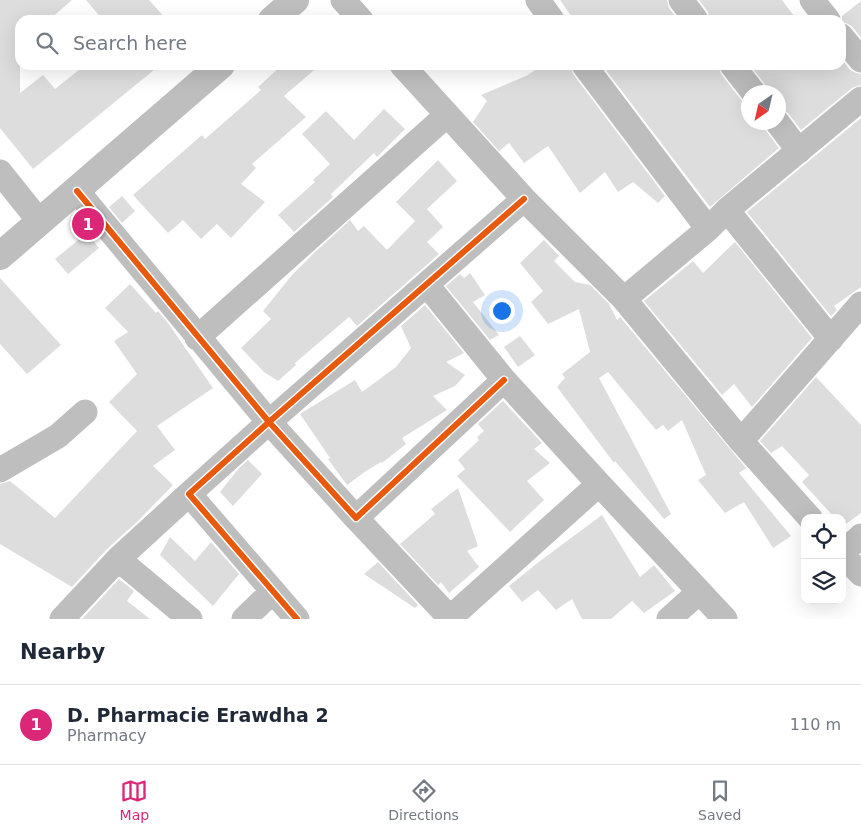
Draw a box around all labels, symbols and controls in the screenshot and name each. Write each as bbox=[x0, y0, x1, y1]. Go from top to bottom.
search box bbox=[15, 15, 846, 70]
icon: search bbox=[33, 29, 61, 57]
text: Search here bbox=[73, 32, 187, 54]
north arrow bbox=[741, 85, 786, 130]
pin: 1 bbox=[72, 205, 104, 243]
your location bbox=[489, 298, 515, 324]
map controls bbox=[801, 514, 846, 604]
button: locate bbox=[801, 514, 846, 559]
button: layers bbox=[801, 559, 846, 604]
text: Nearby bbox=[20, 640, 105, 664]
text: D. Pharmacie Erawdha 2 bbox=[67, 704, 329, 726]
text: 1 bbox=[30, 715, 42, 734]
text: 110 m bbox=[790, 715, 841, 734]
text: Pharmacy bbox=[67, 726, 147, 745]
tab: Map bbox=[120, 777, 149, 823]
tab: Directions bbox=[388, 777, 459, 823]
tab: Saved bbox=[698, 777, 741, 823]

